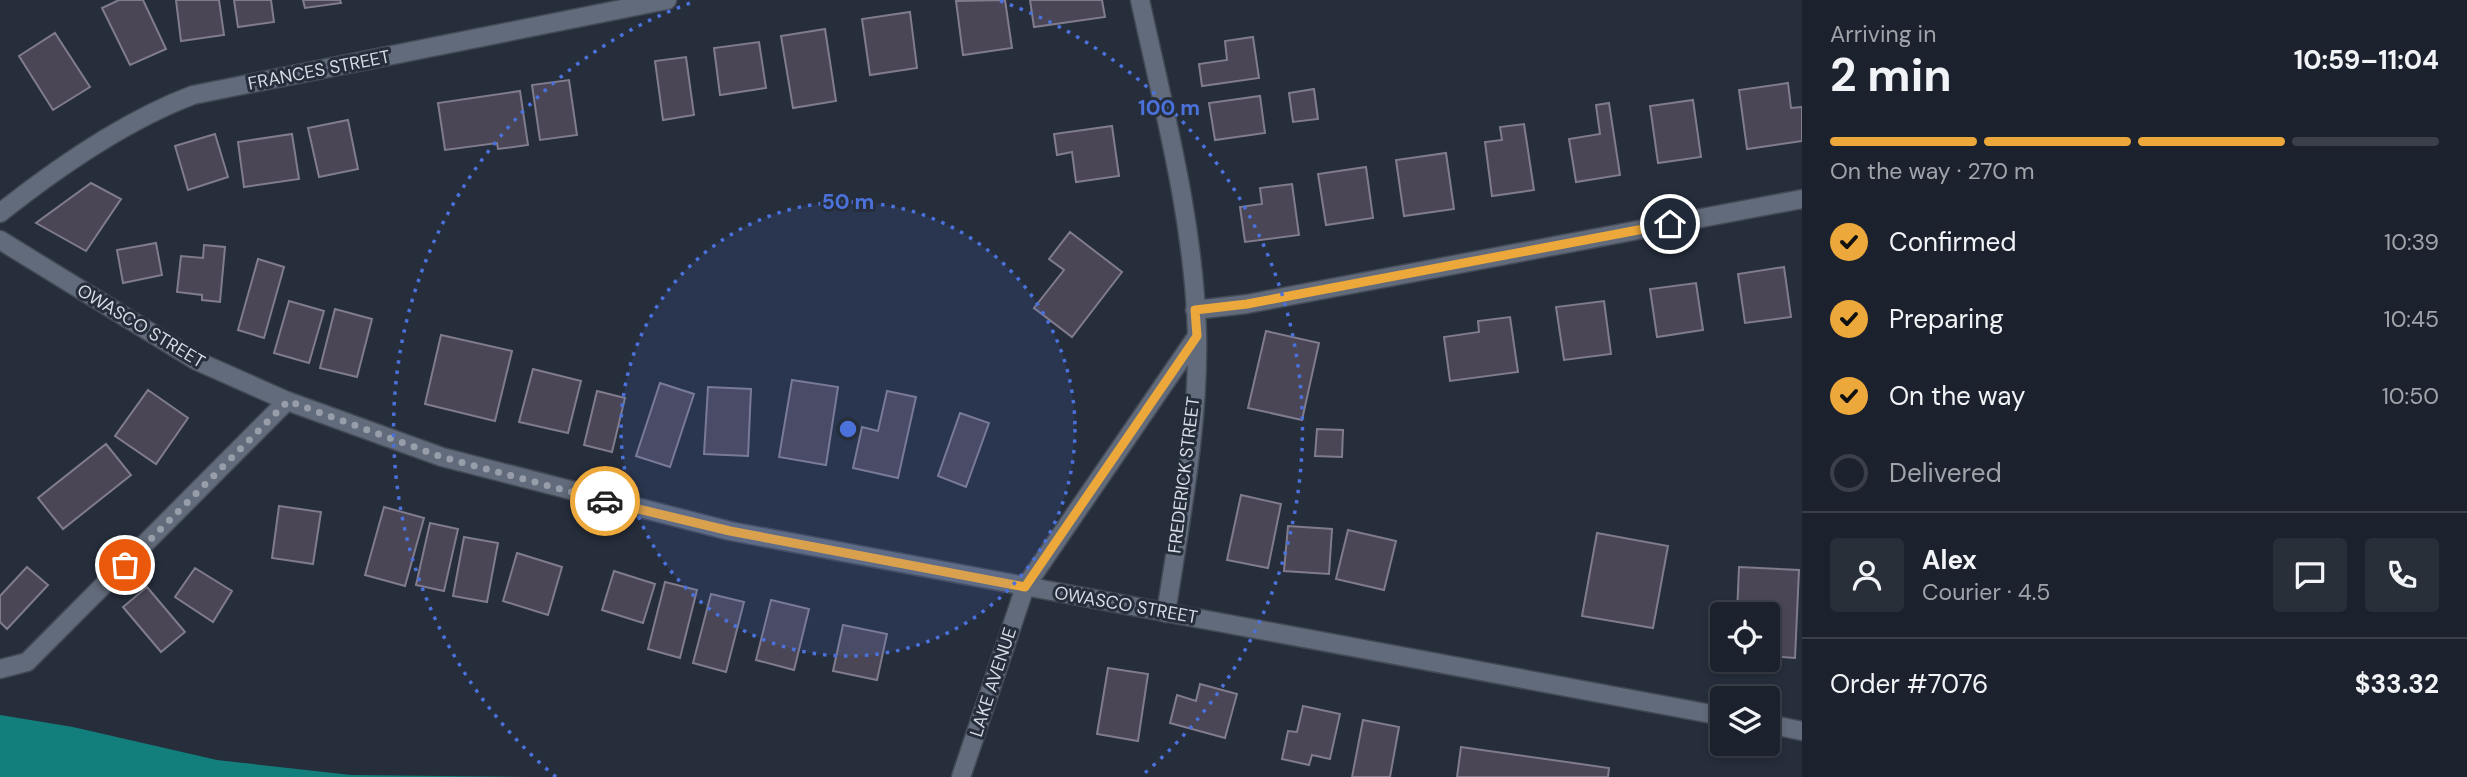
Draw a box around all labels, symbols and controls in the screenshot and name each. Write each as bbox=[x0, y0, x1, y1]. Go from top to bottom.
text: Arriving in bbox=[1830, 19, 1936, 49]
text: 10:59–11:04 bbox=[2294, 43, 2439, 77]
street label: FRANCES STREET bbox=[246, 44, 392, 96]
text: 2 min bbox=[1830, 45, 1952, 105]
text: 100 m bbox=[1138, 94, 1200, 122]
text: On the way · 270 m bbox=[1830, 156, 2035, 186]
text: 50 m bbox=[822, 188, 874, 216]
pin bbox=[1640, 194, 1700, 254]
icon: home bbox=[1651, 205, 1689, 243]
icon: check bbox=[1830, 223, 1868, 261]
text: Confirmed bbox=[1889, 225, 2016, 259]
text: 10:39 bbox=[2384, 227, 2439, 257]
street label: OWASCO STREET bbox=[73, 278, 209, 374]
icon: check bbox=[1830, 300, 1868, 338]
text: Preparing bbox=[1889, 302, 2004, 336]
text: 10:45 bbox=[2383, 304, 2439, 334]
icon: check bbox=[1830, 377, 1868, 415]
text: On the way bbox=[1889, 379, 2025, 413]
text: 10:50 bbox=[2382, 381, 2439, 411]
street label: FREDERICK STREET bbox=[1162, 395, 1206, 555]
centre of rings bbox=[836, 417, 860, 441]
text: Delivered bbox=[1889, 456, 2002, 490]
courier bbox=[570, 466, 640, 536]
icon: car bbox=[586, 482, 624, 520]
pin bbox=[95, 535, 155, 595]
button: person bbox=[1830, 538, 1904, 612]
button: chat bbox=[2273, 538, 2347, 612]
button: phone bbox=[2365, 538, 2439, 612]
text: Alex bbox=[1922, 543, 1977, 577]
icon: bag bbox=[106, 546, 144, 584]
text: Courier · 4.5 bbox=[1922, 577, 2050, 607]
street label: OWASCO STREET bbox=[1053, 581, 1199, 629]
map controls bbox=[1710, 602, 1780, 756]
button: locate bbox=[1710, 602, 1780, 672]
street label: LAKE AVENUE bbox=[964, 624, 1022, 740]
text: Order #7076 bbox=[1830, 667, 1988, 701]
text: $33.32 bbox=[2355, 667, 2439, 701]
button: layers bbox=[1710, 686, 1780, 756]

